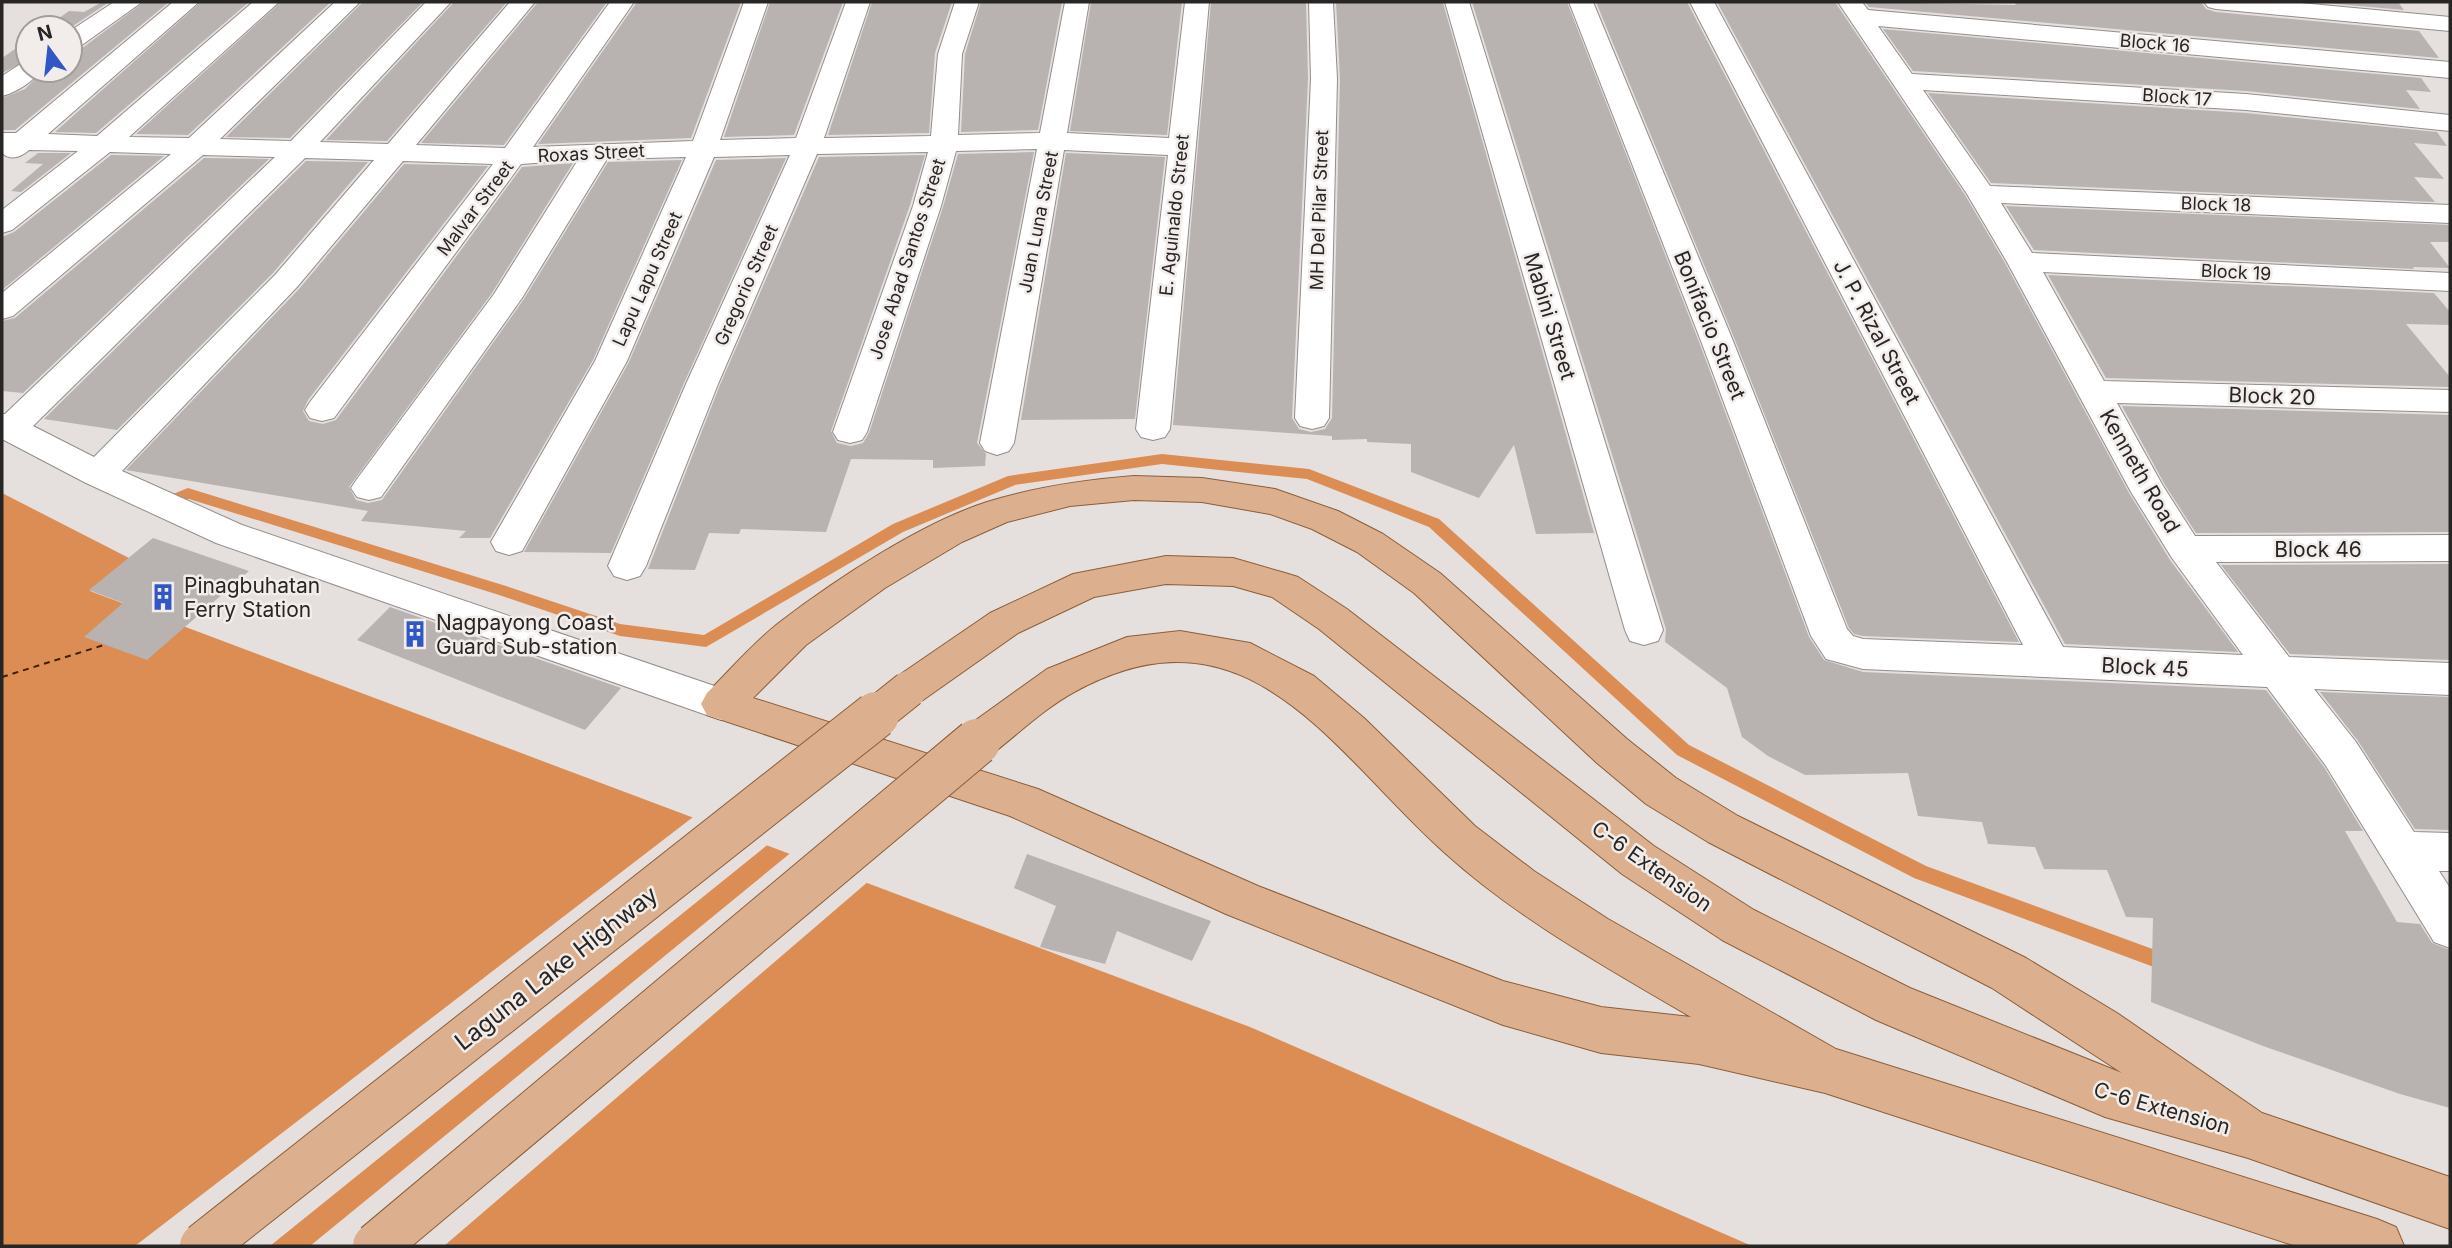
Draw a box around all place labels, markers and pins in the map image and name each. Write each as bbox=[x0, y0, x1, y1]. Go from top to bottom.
place label: Pinagbuhatan Ferry Station bbox=[184, 573, 320, 622]
building icon: Pinagbuhatan Ferry Station bbox=[148, 582, 178, 612]
place label: Nagpayong Coast Guard Sub-station bbox=[436, 610, 617, 659]
building icon: Nagpayong Coast Guard Sub-station bbox=[400, 619, 430, 649]

